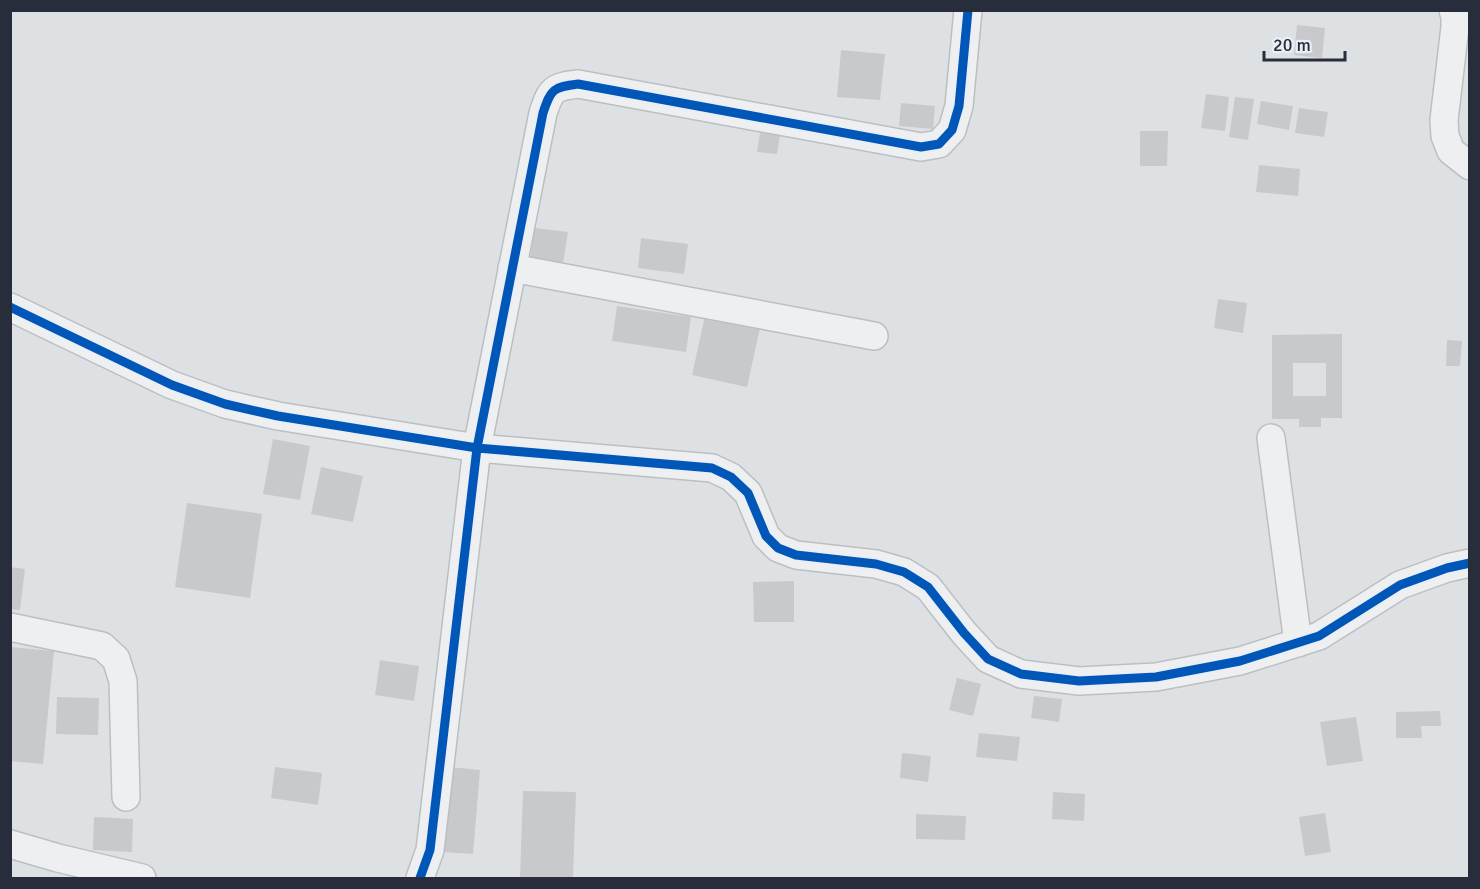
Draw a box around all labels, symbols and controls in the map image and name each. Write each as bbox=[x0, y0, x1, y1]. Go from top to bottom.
scale bar bbox=[1264, 24, 1345, 62]
text: 20 m bbox=[1273, 34, 1311, 56]

